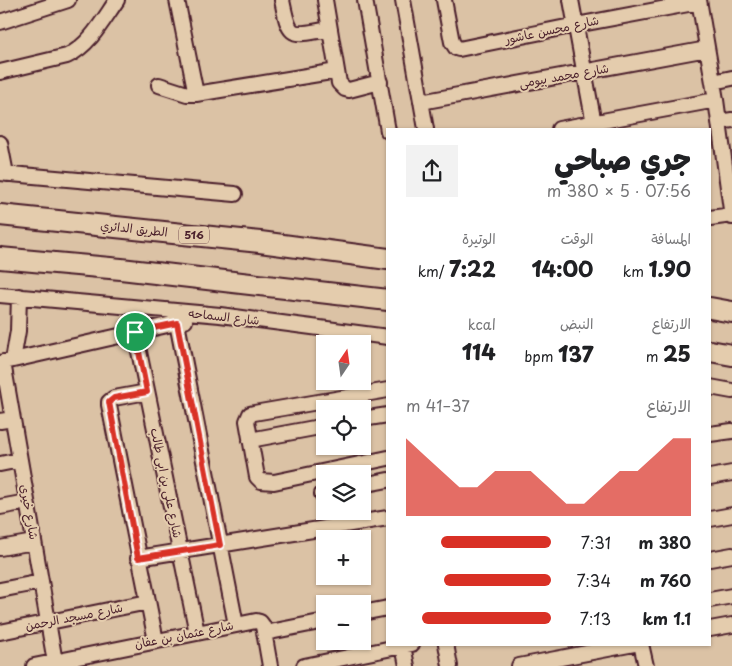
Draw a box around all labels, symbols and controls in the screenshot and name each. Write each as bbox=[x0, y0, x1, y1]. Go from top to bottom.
street label: شارع محسن عاشور bbox=[502, 10, 601, 49]
street label: شارع محمد بيومى bbox=[518, 58, 610, 93]
text: جري صباحي bbox=[554, 137, 691, 180]
button: share bbox=[406, 145, 458, 197]
text: 07:56 · 5 × 380 m bbox=[547, 178, 691, 202]
street label: الطريق الدائري bbox=[99, 216, 169, 241]
road number: 516 bbox=[179, 226, 209, 244]
text: الوتيرة bbox=[462, 228, 496, 249]
text: الوقت bbox=[561, 228, 593, 249]
text: المسافة bbox=[651, 228, 691, 249]
text: 7:22 bbox=[449, 252, 496, 284]
text: 14:00 bbox=[531, 252, 593, 284]
text: 1.90 bbox=[648, 252, 691, 284]
text: /km bbox=[418, 261, 449, 282]
text: km bbox=[623, 261, 648, 282]
street label: شارع السماحه bbox=[188, 303, 261, 330]
pin bbox=[114, 311, 156, 353]
text: النبض bbox=[560, 313, 593, 334]
text: الارتفاع bbox=[652, 313, 691, 334]
text: kcal bbox=[468, 314, 496, 335]
icon: arrive bbox=[121, 318, 149, 346]
north arrow bbox=[316, 335, 371, 390]
map controls bbox=[316, 335, 371, 650]
text: 114 bbox=[462, 335, 496, 367]
text: 137 bbox=[558, 337, 593, 369]
text: 25 bbox=[663, 337, 691, 369]
text: bpm bbox=[524, 346, 558, 367]
text: m bbox=[646, 346, 663, 367]
text: 37–41 m bbox=[406, 393, 470, 417]
text: الارتفاع bbox=[646, 393, 691, 417]
button: locate bbox=[316, 400, 371, 455]
street label: شارع على بن ابى طالب bbox=[146, 426, 187, 540]
button: layers bbox=[316, 465, 371, 520]
street label: شارع خيرى bbox=[15, 483, 44, 541]
button: + bbox=[316, 530, 371, 585]
text: 7:31 bbox=[581, 530, 611, 554]
text: 380 m bbox=[639, 530, 691, 554]
text: 7:34 bbox=[576, 568, 611, 592]
text: 760 m bbox=[640, 568, 691, 592]
button: − bbox=[316, 595, 371, 650]
street label: شارع مسجد الرحمن bbox=[24, 598, 124, 635]
text: 7:13 bbox=[580, 606, 611, 630]
text: 1.1 km bbox=[643, 606, 691, 630]
street label: شارع عثمان بن عفان bbox=[133, 616, 235, 653]

